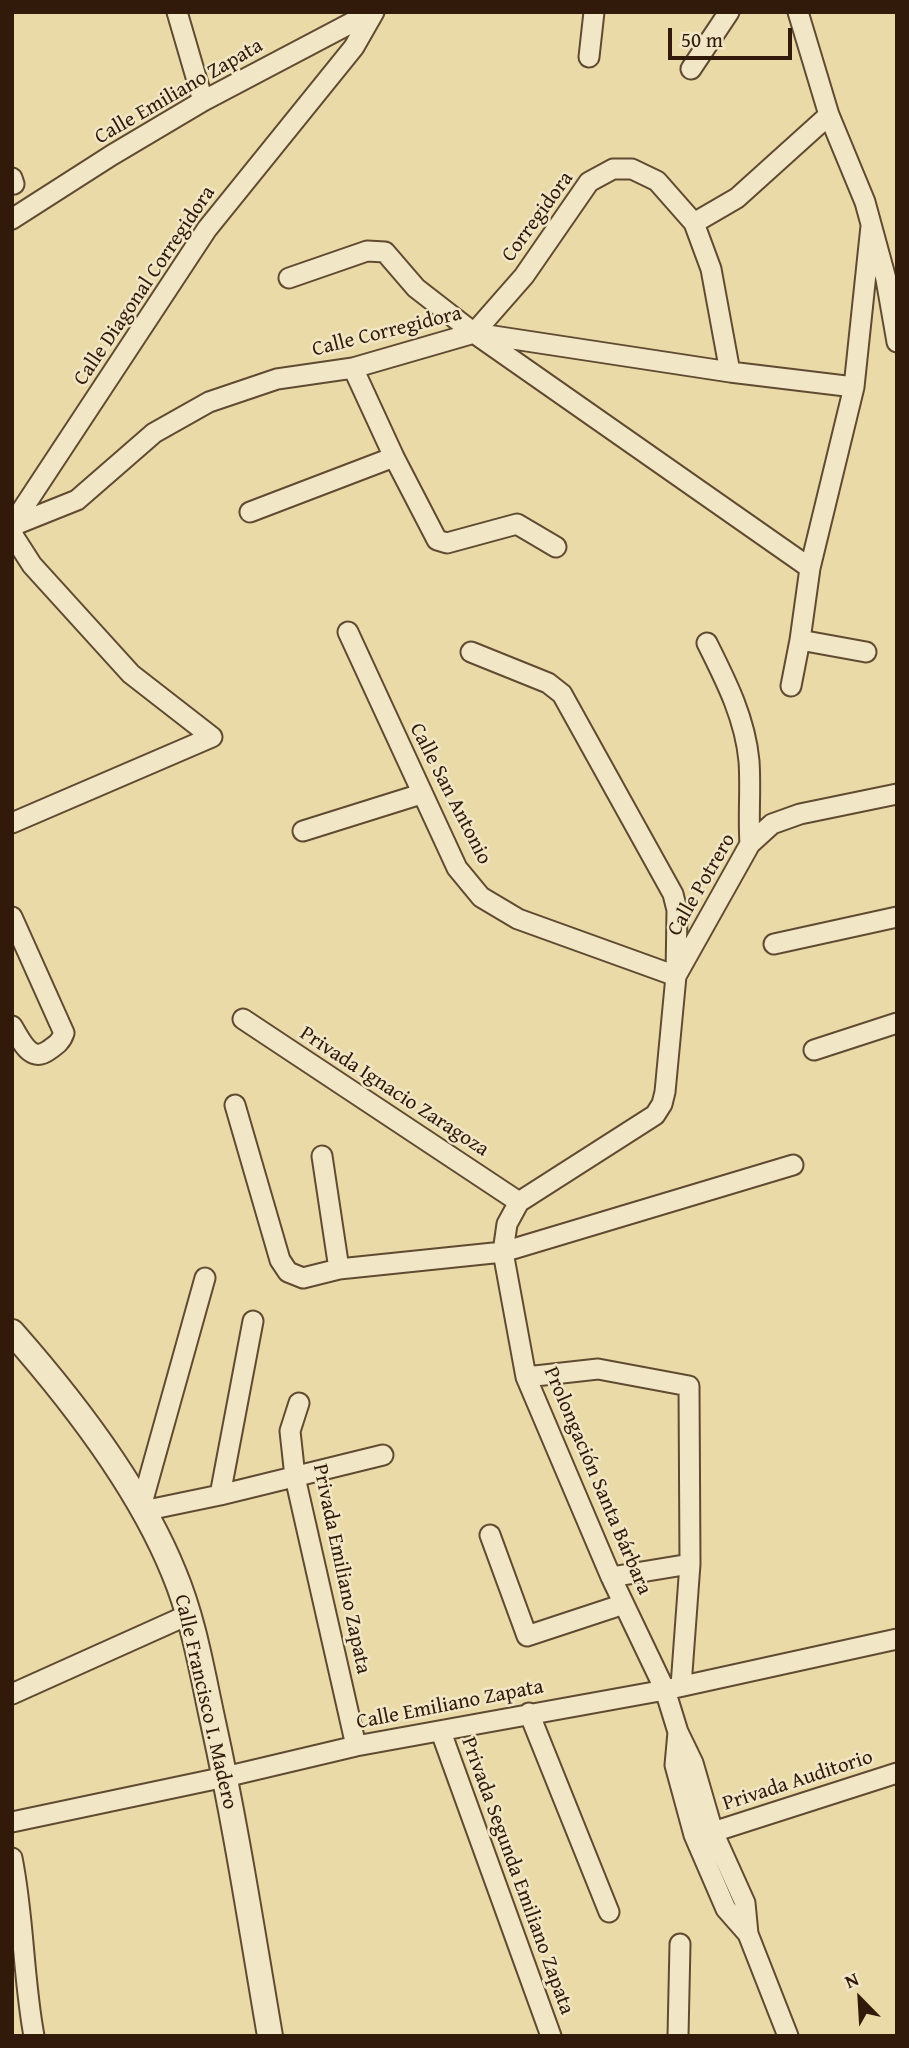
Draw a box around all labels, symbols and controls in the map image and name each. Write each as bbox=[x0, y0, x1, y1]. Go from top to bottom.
scale bar bbox=[671, 14, 795, 58]
text: 50 m bbox=[681, 24, 723, 55]
street label: Calle Emiliano Zapata bbox=[91, 34, 267, 150]
street label: Corregidora bbox=[497, 167, 579, 267]
street label: Calle Diagonal Corregidora bbox=[69, 181, 221, 391]
street label: Calle Corregidora bbox=[310, 301, 464, 363]
street label: Calle San Antonio bbox=[404, 719, 496, 869]
street label: Calle Potrero bbox=[663, 829, 741, 941]
street label: Privada Ignacio Zaragoza bbox=[295, 1021, 493, 1163]
street label: Prolongación Santa Bárbara bbox=[538, 1363, 656, 1599]
street label: Privada Emiliano Zapata bbox=[306, 1462, 376, 1676]
street label: Calle Francisco I. Madero bbox=[168, 1592, 242, 1812]
street label: Calle Emiliano Zapata bbox=[354, 1675, 546, 1735]
street label: Privada Segunda Emiliano Zapata bbox=[455, 1734, 579, 2018]
street label: Privada Auditorio bbox=[720, 1745, 876, 1817]
north arrow bbox=[825, 1964, 895, 2034]
text: N bbox=[840, 1964, 863, 1995]

